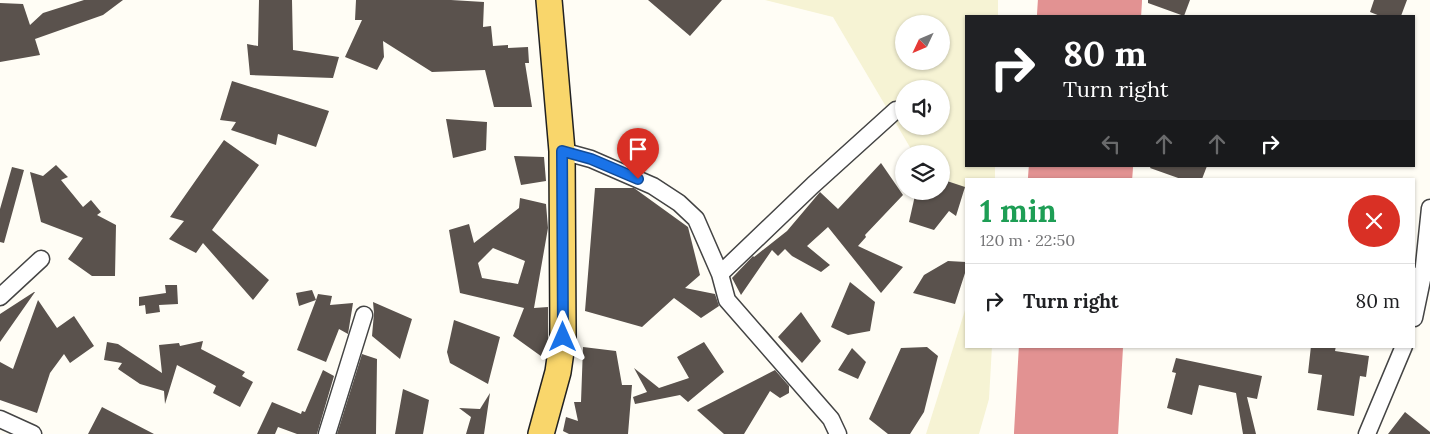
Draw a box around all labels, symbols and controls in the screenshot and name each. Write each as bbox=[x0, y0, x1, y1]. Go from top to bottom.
north arrow bbox=[895, 15, 950, 70]
map controls bbox=[895, 15, 950, 200]
text: 80 m bbox=[1063, 31, 1147, 76]
icon: right bbox=[980, 35, 1045, 100]
text: Turn right bbox=[1063, 75, 1168, 103]
button: sound bbox=[895, 80, 950, 135]
pin bbox=[617, 128, 659, 179]
icon: left bbox=[1097, 130, 1125, 158]
icon: ahead bbox=[1150, 130, 1178, 158]
icon: ahead bbox=[1203, 130, 1231, 158]
icon: right bbox=[1256, 130, 1284, 158]
icon: arrive bbox=[624, 135, 652, 163]
button: layers bbox=[895, 145, 950, 200]
text: 1 min bbox=[980, 192, 1057, 230]
button: close bbox=[1348, 195, 1400, 247]
text: 120 m · 22:50 bbox=[980, 230, 1075, 250]
icon: right bbox=[980, 287, 1008, 315]
text: Turn right bbox=[1023, 289, 1119, 313]
text: 80 m bbox=[1356, 289, 1400, 313]
position arrow bbox=[536, 310, 588, 362]

